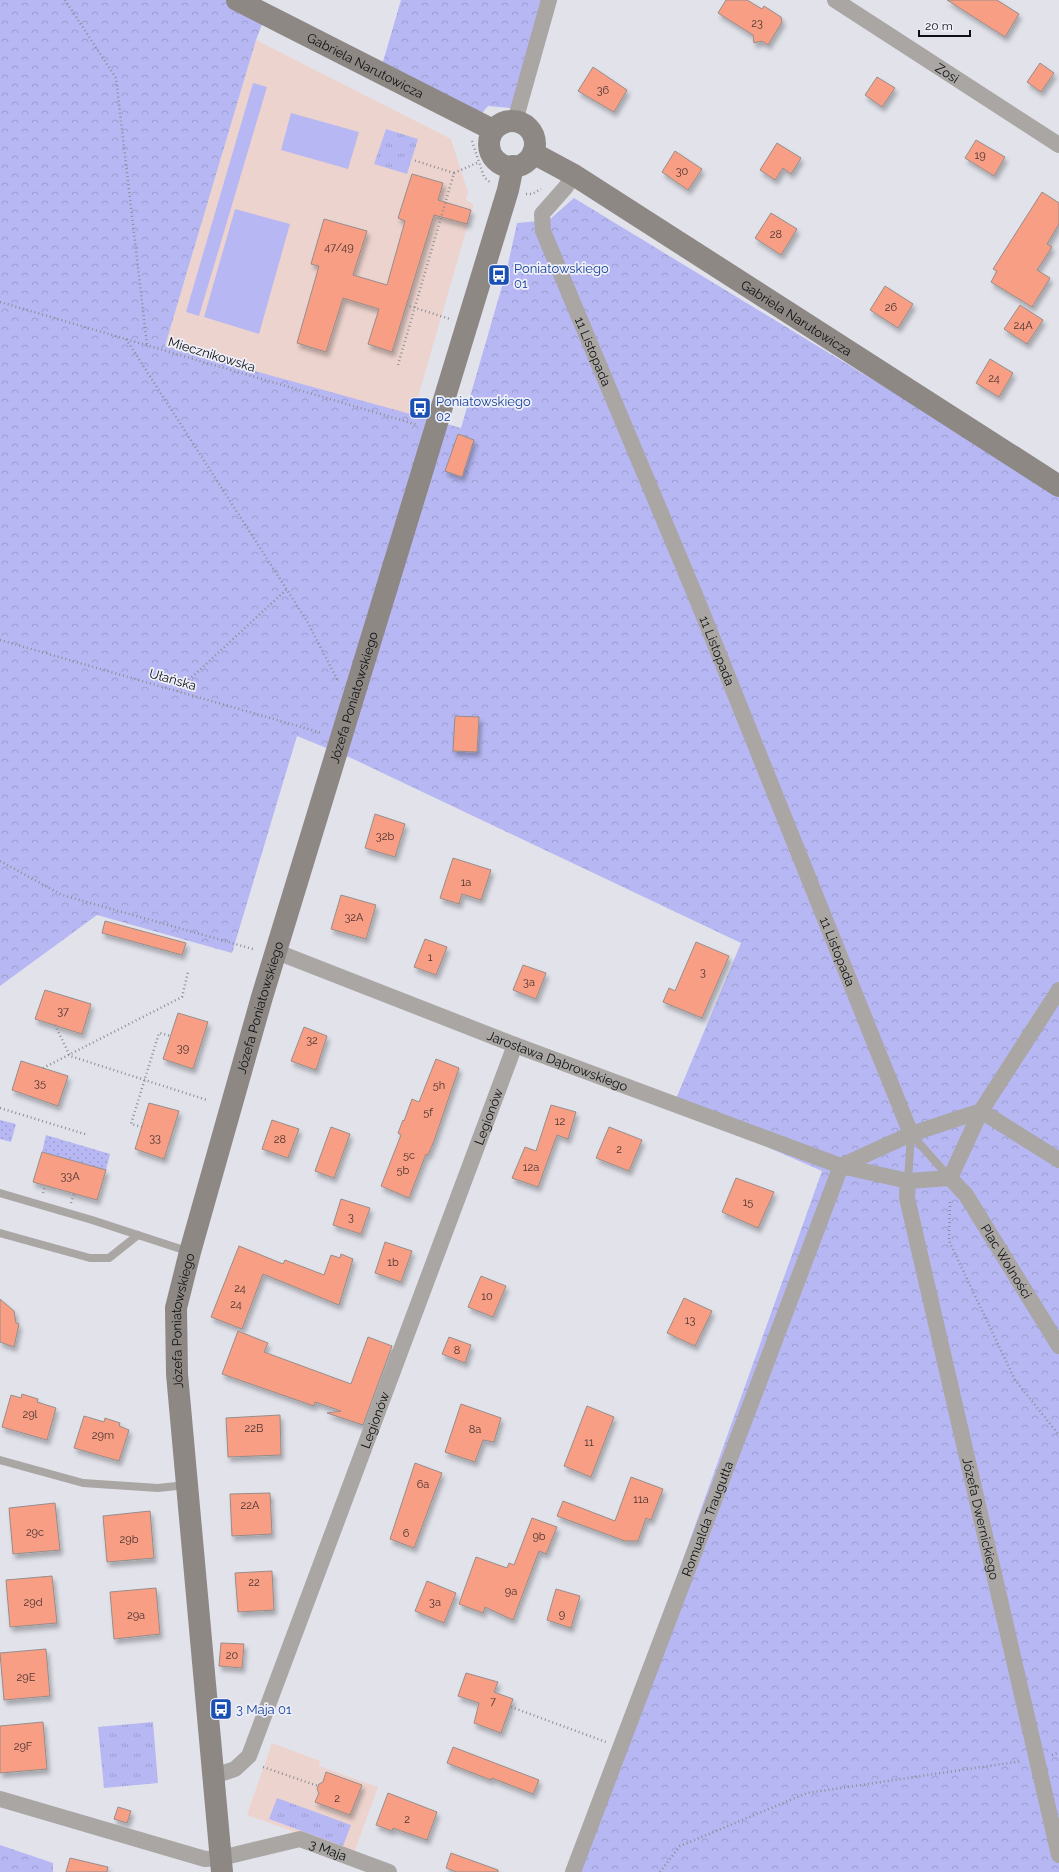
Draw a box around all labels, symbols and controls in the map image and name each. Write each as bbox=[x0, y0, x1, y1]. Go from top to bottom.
scale bar bbox=[919, 12, 970, 38]
house number: 23 bbox=[751, 17, 763, 30]
text: 20 m bbox=[925, 19, 953, 33]
street label: Gabriela Narutowicza bbox=[304, 30, 426, 101]
street label: Zosi bbox=[933, 60, 962, 86]
house number: 36 bbox=[597, 84, 610, 97]
house number: 19 bbox=[974, 149, 986, 162]
house number: 30 bbox=[676, 165, 689, 178]
house number: 28 bbox=[770, 228, 782, 241]
house number: 47/49 bbox=[324, 241, 354, 254]
place label: Poniatowskiego 01 bbox=[514, 261, 609, 291]
bus stop icon: Poniatowskiego 01 bbox=[486, 262, 512, 288]
street label: Gabriela Narutowicza bbox=[738, 277, 855, 359]
house number: 26 bbox=[885, 301, 898, 314]
street label: 11 Listopada bbox=[572, 315, 614, 388]
house number: 24A bbox=[1013, 319, 1033, 332]
street label: Miecznikowska bbox=[166, 334, 257, 375]
house number: 24 bbox=[988, 372, 1000, 385]
place label: Poniatowskiego 02 bbox=[436, 394, 531, 424]
bus stop icon: Poniatowskiego 02 bbox=[407, 395, 433, 421]
street label: 11 Listopada bbox=[696, 614, 738, 688]
street label: Józefa Poniatowskiego bbox=[327, 630, 381, 765]
street label: Ułańska bbox=[148, 666, 198, 693]
house number: 32b bbox=[376, 830, 394, 843]
house number: 1a bbox=[461, 876, 471, 889]
house number: 32A bbox=[344, 911, 364, 924]
street label: 11 Listopada bbox=[817, 915, 858, 989]
street label: Józefa Poniatowskiego bbox=[234, 939, 287, 1075]
house number: 1 bbox=[428, 951, 433, 964]
house number: 3 bbox=[700, 966, 706, 979]
house number: 3a bbox=[523, 976, 535, 989]
house number: 37 bbox=[57, 1005, 69, 1018]
street label: Jarosława Dąbrowskiego bbox=[485, 1028, 630, 1094]
house number: 32 bbox=[306, 1034, 318, 1047]
house number: 39 bbox=[177, 1042, 189, 1055]
house number: 35 bbox=[34, 1077, 46, 1090]
house number: 5h bbox=[433, 1079, 445, 1092]
street label: Legionów bbox=[471, 1086, 506, 1147]
house number: 5f bbox=[423, 1106, 433, 1119]
house number: 12 bbox=[555, 1115, 565, 1128]
house number: 33 bbox=[149, 1132, 161, 1145]
house number: 28 bbox=[274, 1133, 286, 1146]
house number: 2 bbox=[616, 1143, 622, 1156]
house number: 5c bbox=[403, 1149, 415, 1162]
house number: 12a bbox=[523, 1161, 539, 1174]
house number: 5b bbox=[397, 1164, 410, 1177]
house number: 33A bbox=[60, 1170, 80, 1183]
house number: 15 bbox=[743, 1196, 753, 1209]
house number: 3 bbox=[348, 1211, 354, 1224]
street label: Plac Wolności bbox=[978, 1222, 1035, 1301]
street label: Józefa Poniatowskiego bbox=[169, 1251, 198, 1389]
house number: 1b bbox=[387, 1256, 399, 1269]
house number: 24 bbox=[234, 1282, 246, 1295]
house number: 10 bbox=[481, 1290, 493, 1303]
house number: 24 bbox=[230, 1298, 242, 1311]
house number: 13 bbox=[685, 1314, 695, 1327]
house number: 8 bbox=[454, 1344, 460, 1357]
street label: Legionów bbox=[358, 1389, 393, 1451]
house number: 29l bbox=[22, 1408, 38, 1421]
house number: 22B bbox=[245, 1422, 263, 1435]
house number: 8a bbox=[469, 1423, 481, 1436]
house number: 29m bbox=[92, 1429, 114, 1442]
house number: 11 bbox=[584, 1436, 594, 1449]
street label: Józefa Dwernickiego bbox=[959, 1456, 1002, 1581]
street label: Romualda Traugutta bbox=[679, 1459, 736, 1579]
house number: 6a bbox=[417, 1478, 429, 1491]
house number: 11a bbox=[633, 1493, 649, 1506]
house number: 22A bbox=[241, 1499, 260, 1512]
house number: 29c bbox=[26, 1526, 44, 1539]
house number: 6 bbox=[403, 1527, 410, 1540]
house number: 9b bbox=[532, 1530, 546, 1543]
house number: 29b bbox=[120, 1533, 139, 1546]
house number: 22 bbox=[248, 1576, 260, 1589]
house number: 9a bbox=[505, 1585, 517, 1598]
house number: 29d bbox=[23, 1596, 43, 1609]
house number: 3a bbox=[429, 1596, 441, 1609]
house number: 9 bbox=[559, 1608, 565, 1621]
house number: 29a bbox=[127, 1609, 145, 1622]
house number: 20 bbox=[226, 1649, 238, 1662]
house number: 29E bbox=[17, 1671, 36, 1684]
house number: 7 bbox=[490, 1695, 496, 1708]
bus stop icon: 3 Maja 01 bbox=[208, 1696, 234, 1722]
place label: 3 Maja 01 bbox=[236, 1702, 292, 1717]
house number: 29F bbox=[14, 1740, 33, 1753]
house number: 2 bbox=[334, 1792, 340, 1805]
house number: 2 bbox=[404, 1813, 410, 1826]
street label: 3 Maja bbox=[307, 1836, 349, 1864]

